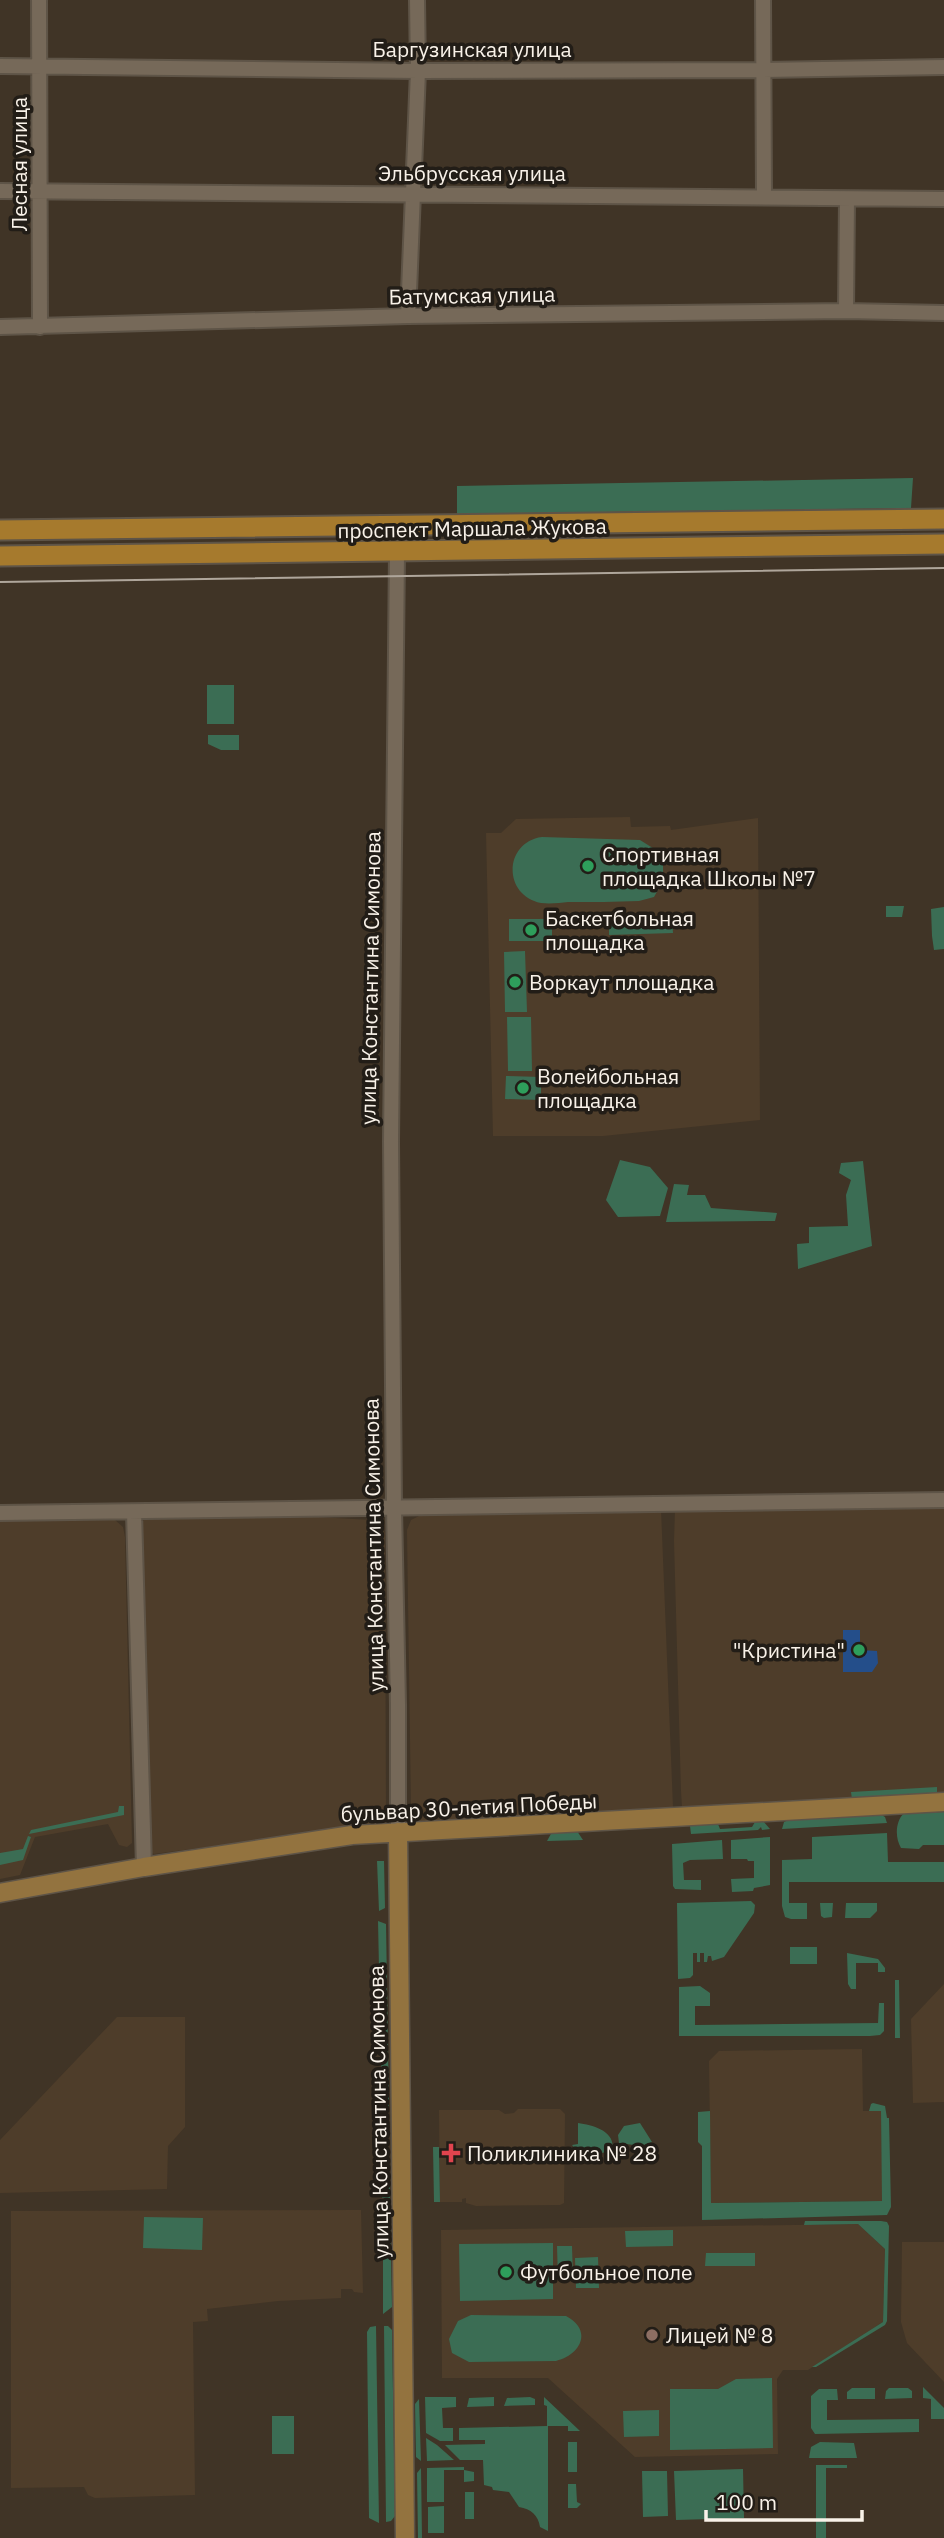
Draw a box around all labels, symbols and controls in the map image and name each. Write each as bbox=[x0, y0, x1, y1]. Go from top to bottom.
street label: Баргузинская улица bbox=[372, 35, 572, 63]
street label: Лесная улица bbox=[5, 97, 33, 231]
street label: Эльбрусская улица bbox=[378, 159, 566, 187]
street label: Батумская улица bbox=[388, 280, 556, 310]
street label: проспект Маршала Жукова bbox=[337, 512, 607, 544]
street label: улица Константина Симонова bbox=[353, 831, 387, 1125]
place label: Спортивная площадка Школы №7 bbox=[602, 840, 816, 892]
marker: Спортивная площадка Школы №7 bbox=[580, 858, 596, 874]
place label: Баскетбольная площадка bbox=[545, 904, 694, 956]
marker: Баскетбольная площадка bbox=[523, 922, 539, 938]
place label: Воркаут площадка bbox=[529, 968, 714, 996]
marker: Воркаут площадка bbox=[507, 974, 523, 990]
place label: Волейбольная площадка bbox=[537, 1062, 679, 1114]
marker: Волейбольная площадка bbox=[515, 1080, 531, 1096]
street label: улица Константина Симонова bbox=[356, 1398, 390, 1692]
place label: "Кристина" bbox=[733, 1636, 845, 1664]
marker: "Кристина" bbox=[851, 1642, 867, 1658]
street label: бульвар 30-летия Победы bbox=[340, 1786, 598, 1828]
street label: улица Константина Симонова bbox=[361, 1965, 395, 2259]
place label: Поликлиника № 28 bbox=[467, 2139, 657, 2167]
marker: Поликлиника № 28 bbox=[441, 2143, 461, 2163]
place label: Футбольное поле bbox=[520, 2258, 693, 2286]
marker: Футбольное поле bbox=[498, 2264, 514, 2280]
place label: Лицей № 8 bbox=[666, 2321, 773, 2349]
marker: Лицей № 8 bbox=[644, 2327, 660, 2343]
scale bar bbox=[706, 2478, 862, 2522]
text: 100 m bbox=[716, 2488, 777, 2516]

